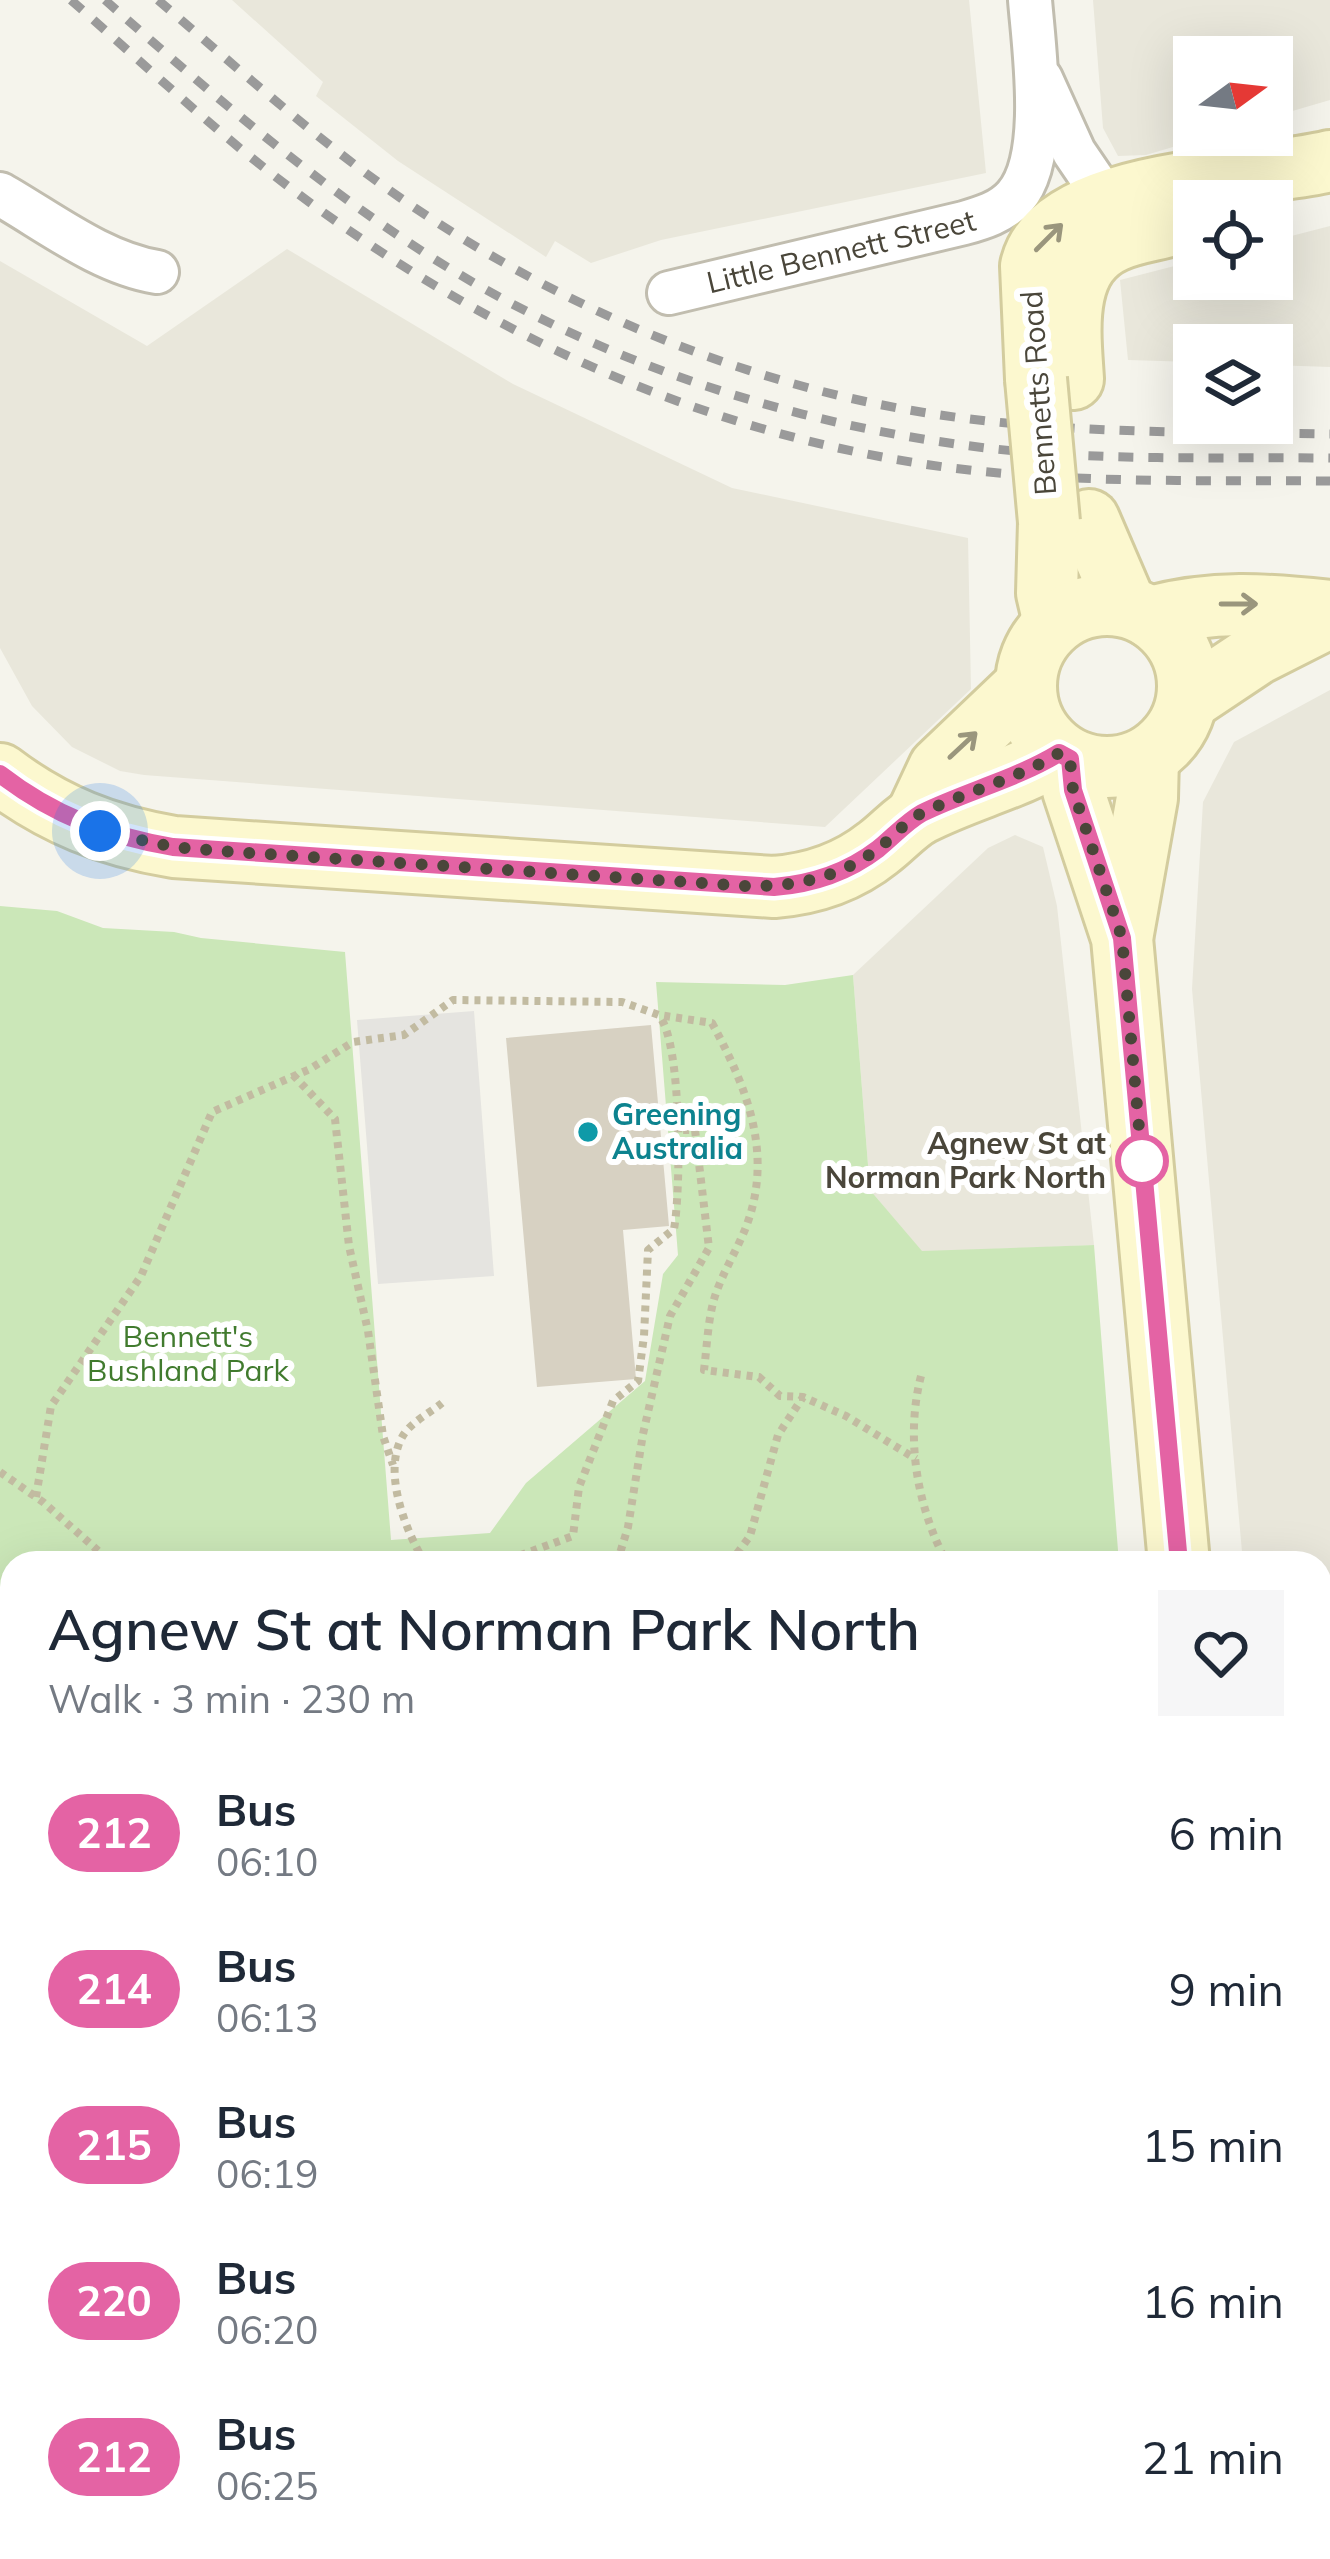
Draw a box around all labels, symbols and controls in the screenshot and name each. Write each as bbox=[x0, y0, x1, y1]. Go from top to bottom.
north arrow bbox=[1173, 36, 1293, 156]
map controls bbox=[1173, 36, 1293, 444]
button: locate bbox=[1173, 180, 1293, 300]
street label: Little Bennett Street bbox=[703, 201, 980, 301]
one-way arrow bbox=[1034, 222, 1064, 252]
street label: Bennetts Road bbox=[1012, 289, 1064, 497]
button: layers bbox=[1173, 324, 1293, 444]
one-way arrow bbox=[1219, 593, 1258, 615]
one-way arrow bbox=[948, 732, 978, 759]
your location bbox=[70, 801, 130, 861]
place label: Greening Australia bbox=[612, 1095, 743, 1167]
marker: Greening Australia bbox=[575, 1119, 601, 1145]
place label: Agnew St at Norman Park North bbox=[825, 1124, 1106, 1196]
marker: Agnew St at Norman Park North bbox=[1117, 1136, 1167, 1186]
park label: Bennett's Bushland Park bbox=[87, 1317, 289, 1389]
button: heart bbox=[1158, 1590, 1284, 1716]
text: Agnew St at Norman Park North bbox=[48, 1593, 920, 1664]
text: Walk · 3 min · 230 m bbox=[48, 1674, 415, 1723]
text: Bus bbox=[216, 1781, 296, 1837]
text: 6 min bbox=[1169, 1805, 1284, 1861]
text: 212 bbox=[76, 1806, 152, 1859]
text: 06:10 bbox=[216, 1837, 319, 1886]
text: Bus bbox=[216, 1937, 296, 1993]
text: 9 min bbox=[1169, 1961, 1284, 2017]
text: 214 bbox=[76, 1962, 152, 2015]
text: 06:13 bbox=[216, 1993, 319, 2042]
text: Bus bbox=[216, 2093, 296, 2149]
text: 15 min bbox=[1142, 2117, 1284, 2173]
text: 215 bbox=[76, 2118, 152, 2171]
text: 06:19 bbox=[216, 2149, 319, 2198]
text: Bus bbox=[216, 2249, 296, 2305]
text: 16 min bbox=[1142, 2273, 1284, 2329]
text: 220 bbox=[76, 2274, 152, 2327]
text: 06:20 bbox=[216, 2305, 319, 2354]
text: Bus bbox=[216, 2405, 296, 2461]
text: 21 min bbox=[1142, 2429, 1284, 2485]
text: 212 bbox=[76, 2430, 152, 2483]
text: 06:25 bbox=[216, 2461, 319, 2510]

